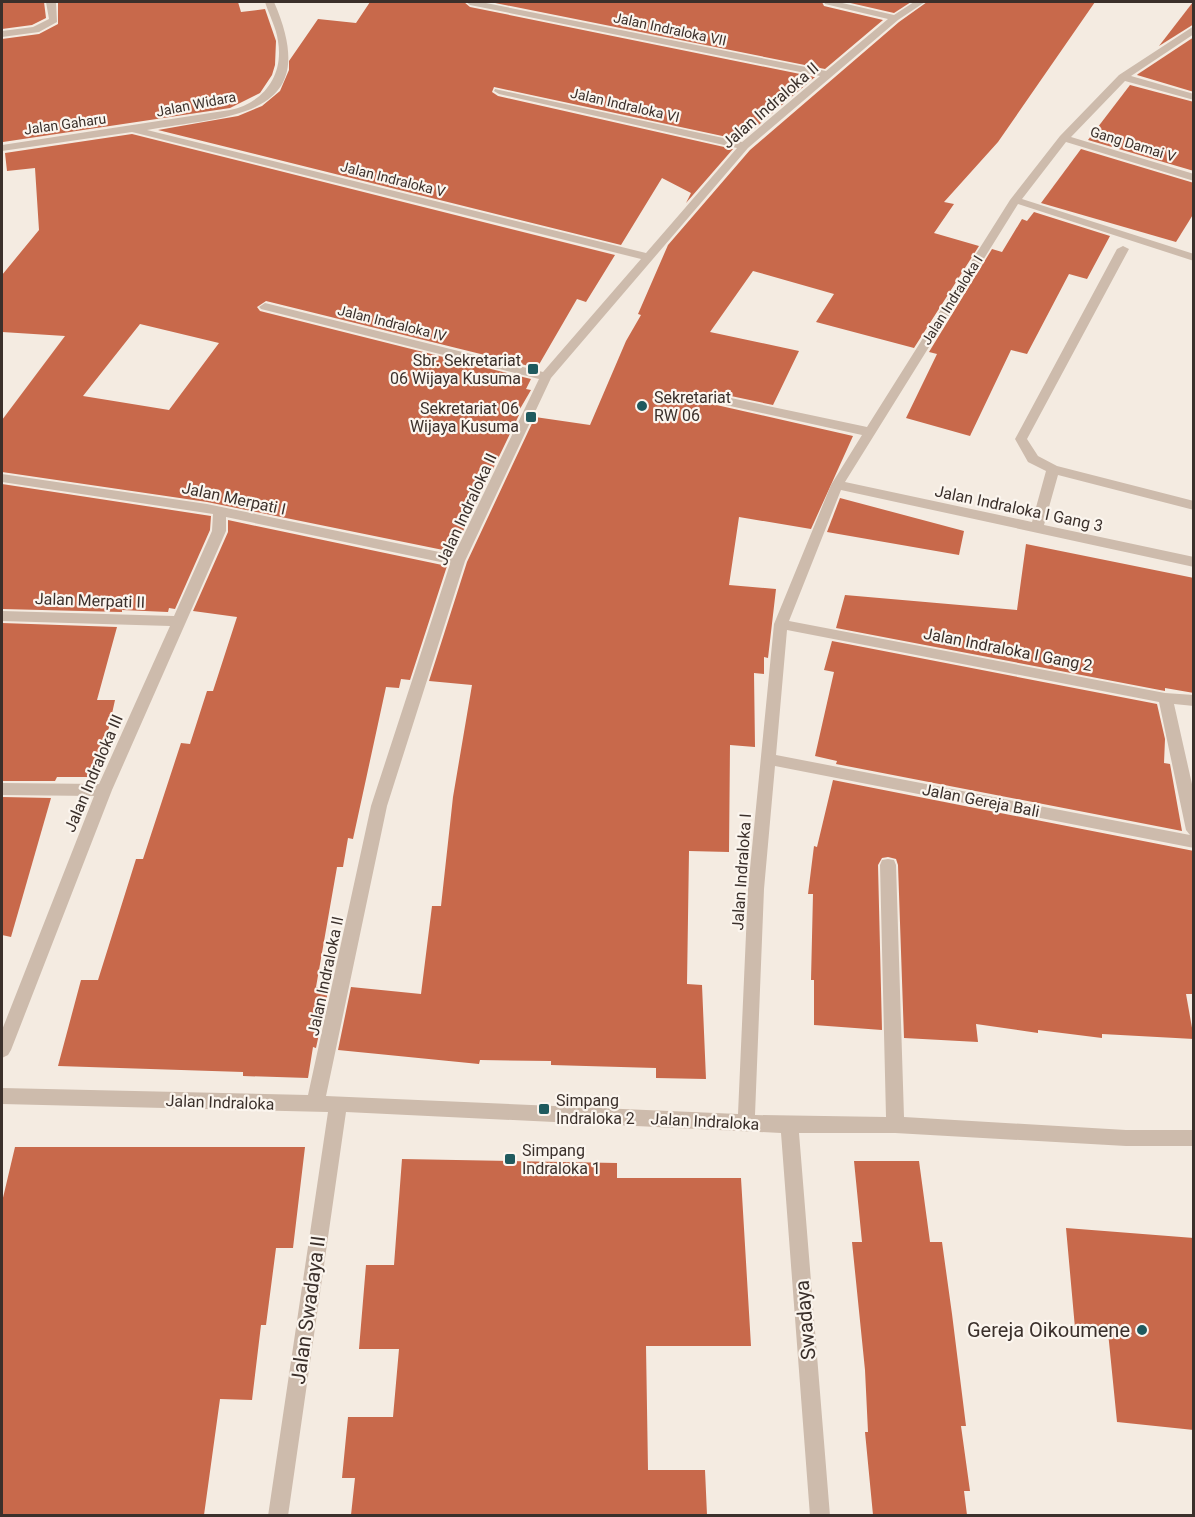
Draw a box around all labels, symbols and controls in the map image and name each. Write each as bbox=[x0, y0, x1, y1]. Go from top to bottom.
street label: Jalan Indraloka VII bbox=[612, 9, 728, 49]
street label: Jalan Indraloka II bbox=[718, 58, 822, 152]
street label: Jalan Indraloka VI bbox=[569, 85, 681, 125]
street label: Jalan Widara bbox=[155, 88, 237, 120]
street label: Jalan Gaharu bbox=[23, 110, 107, 138]
street label: Gang Damai V bbox=[1088, 123, 1178, 165]
street label: Jalan Indraloka V bbox=[339, 158, 447, 200]
street label: Jalan Indraloka I bbox=[918, 252, 986, 348]
street label: Jalan Indraloka IV bbox=[336, 302, 448, 344]
place label: Sbr. Sekretariat 06 Wijaya Kusuma bbox=[390, 351, 521, 388]
marker: Sbr. Sekretariat 06 Wijaya Kusuma bbox=[526, 362, 540, 376]
place label: Sekretariat RW 06 bbox=[654, 388, 731, 425]
place label: Sekretariat 06 Wijaya Kusuma bbox=[410, 399, 519, 436]
marker: Sekretariat RW 06 bbox=[635, 399, 649, 413]
marker: Sekretariat 06 Wijaya Kusuma bbox=[524, 410, 538, 424]
street label: Jalan Indraloka II bbox=[432, 450, 501, 568]
street label: Jalan Merpati I bbox=[180, 478, 288, 519]
street label: Jalan Indraloka I Gang 3 bbox=[933, 481, 1105, 536]
street label: Jalan Merpati II bbox=[35, 589, 145, 612]
street label: Jalan Indraloka I Gang 2 bbox=[922, 624, 1094, 675]
street label: Jalan Indraloka III bbox=[60, 712, 127, 835]
street label: Jalan Gereja Bali bbox=[921, 780, 1041, 821]
street label: Jalan Indraloka I bbox=[728, 813, 755, 931]
street label: Jalan Indraloka II bbox=[304, 915, 347, 1037]
street label: Jalan Indraloka bbox=[165, 1091, 275, 1114]
place label: Simpang Indraloka 2 bbox=[556, 1091, 635, 1128]
marker: Simpang Indraloka 2 bbox=[537, 1102, 551, 1116]
street label: Jalan Indraloka bbox=[650, 1109, 760, 1134]
place label: Simpang Indraloka 1 bbox=[522, 1141, 601, 1178]
marker: Simpang Indraloka 1 bbox=[503, 1152, 517, 1166]
street label: Jalan Swadaya II bbox=[286, 1234, 330, 1386]
street label: Swadaya bbox=[790, 1279, 820, 1361]
place label: Gereja Oikoumene bbox=[967, 1318, 1130, 1342]
marker: Gereja Oikoumene bbox=[1135, 1323, 1149, 1337]

